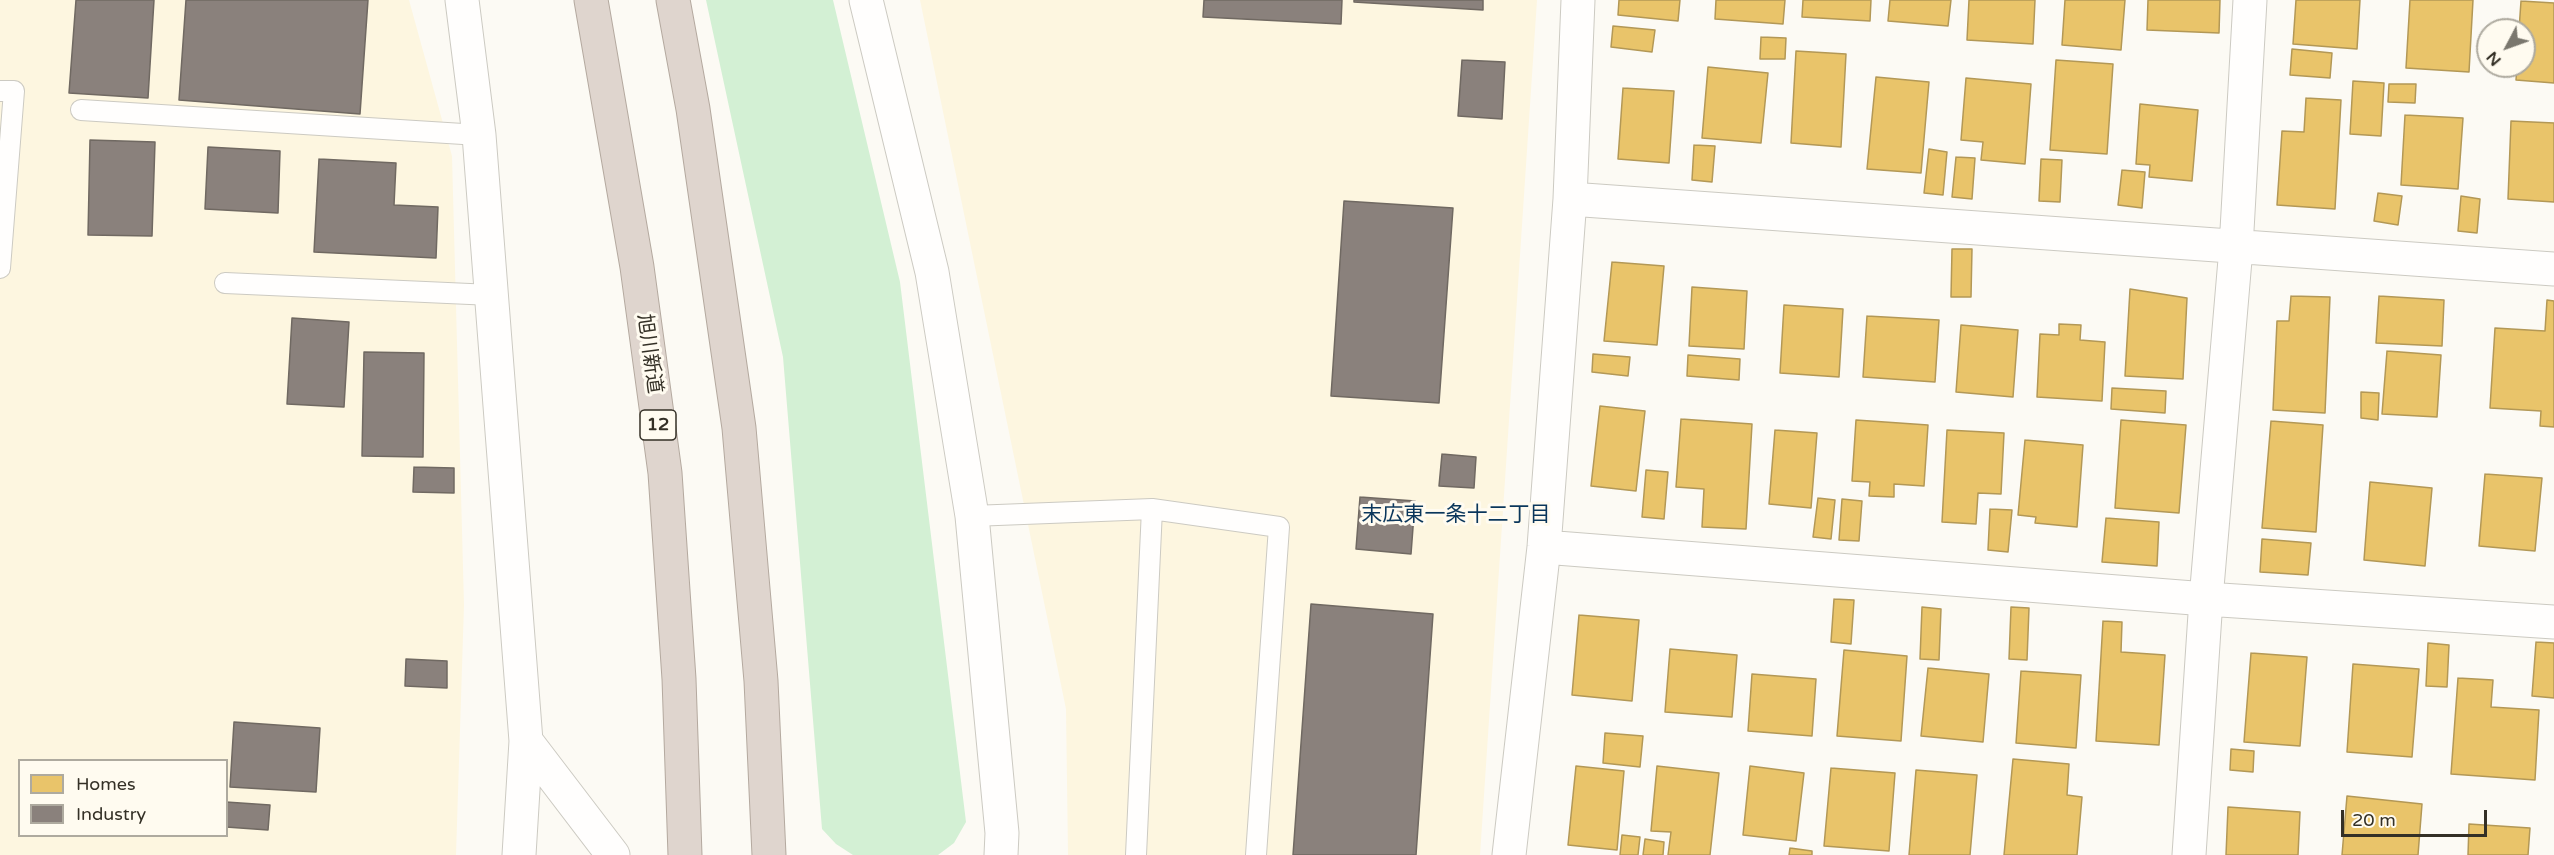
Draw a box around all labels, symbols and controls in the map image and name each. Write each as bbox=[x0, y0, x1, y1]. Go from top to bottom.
north arrow bbox=[2476, 18, 2536, 78]
text: N bbox=[2482, 47, 2506, 70]
street label: 旭川新道 bbox=[632, 313, 666, 395]
road number: 12 bbox=[640, 410, 676, 440]
district label: 末広東一条十二丁目 bbox=[1362, 502, 1550, 528]
legend bbox=[18, 759, 228, 837]
text: Homes bbox=[76, 773, 136, 795]
scale bar bbox=[2344, 798, 2490, 836]
text: Industry bbox=[76, 803, 146, 825]
text: 20 m bbox=[2352, 809, 2396, 831]

